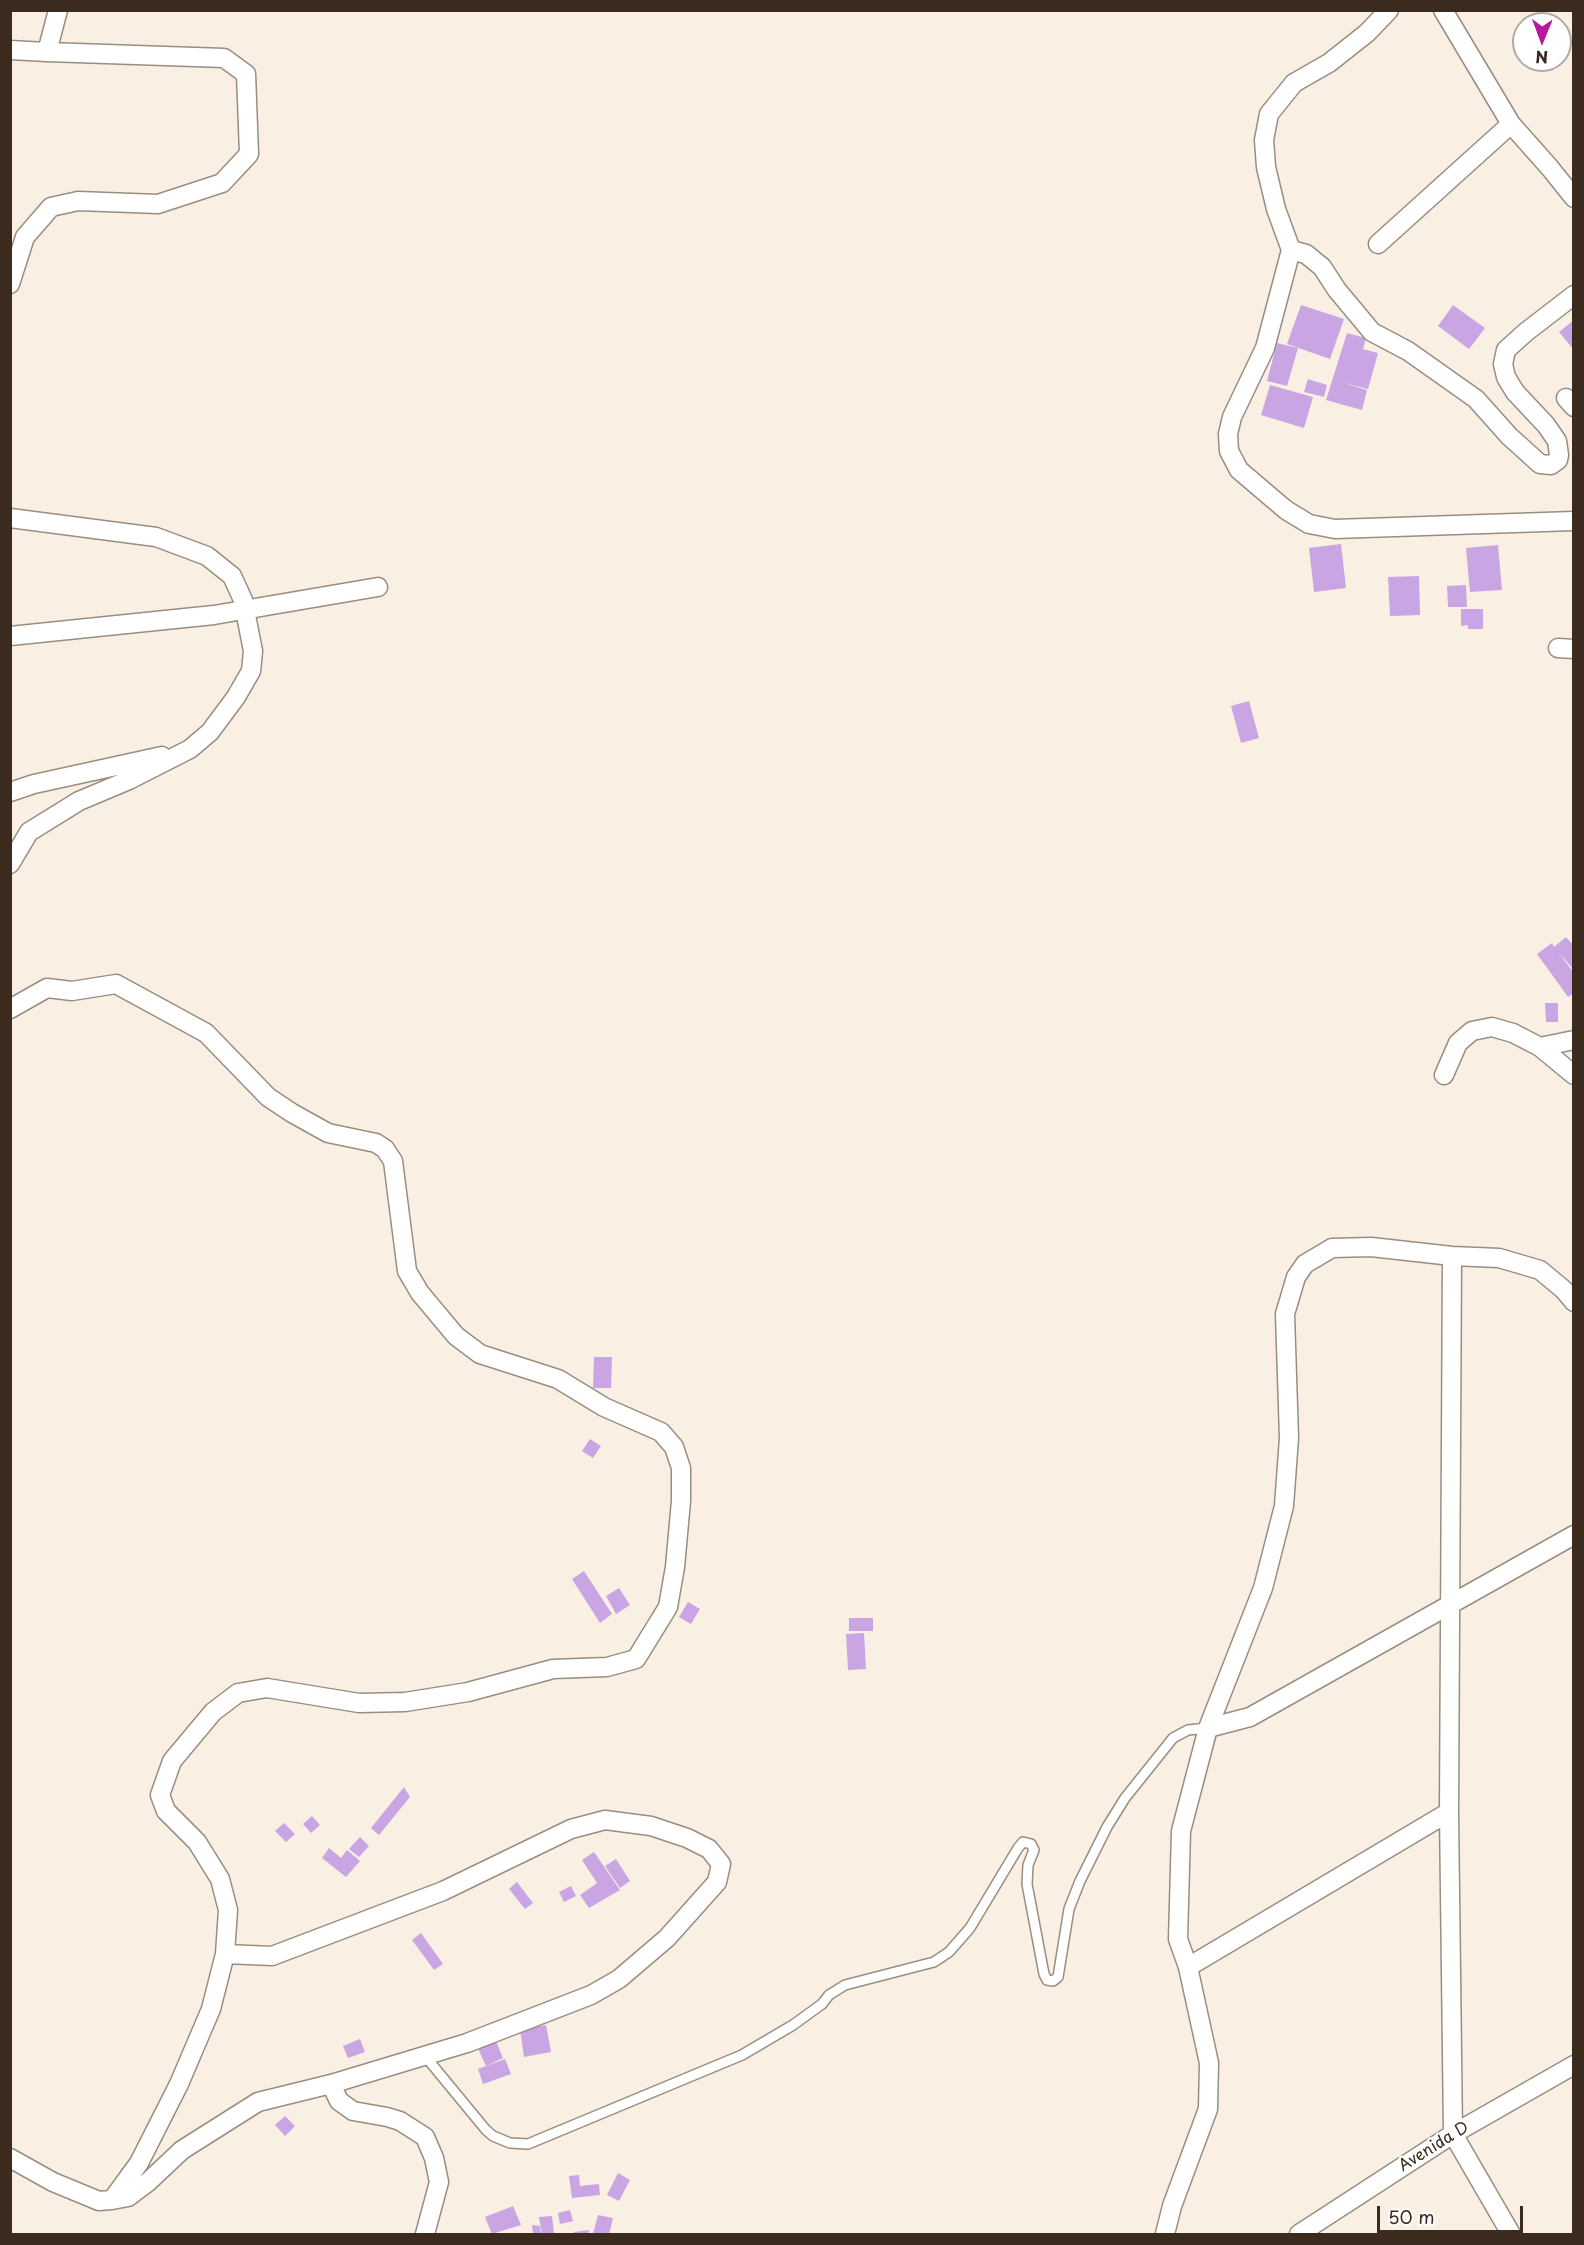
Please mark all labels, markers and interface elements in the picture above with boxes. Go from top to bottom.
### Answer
north arrow [1512,12,1572,72]
text: N [1535,46,1548,70]
street label: Avenida D [1395,2118,1473,2176]
scale bar [1380,2194,1526,2232]
text: 50 m [1388,2203,1435,2230]

